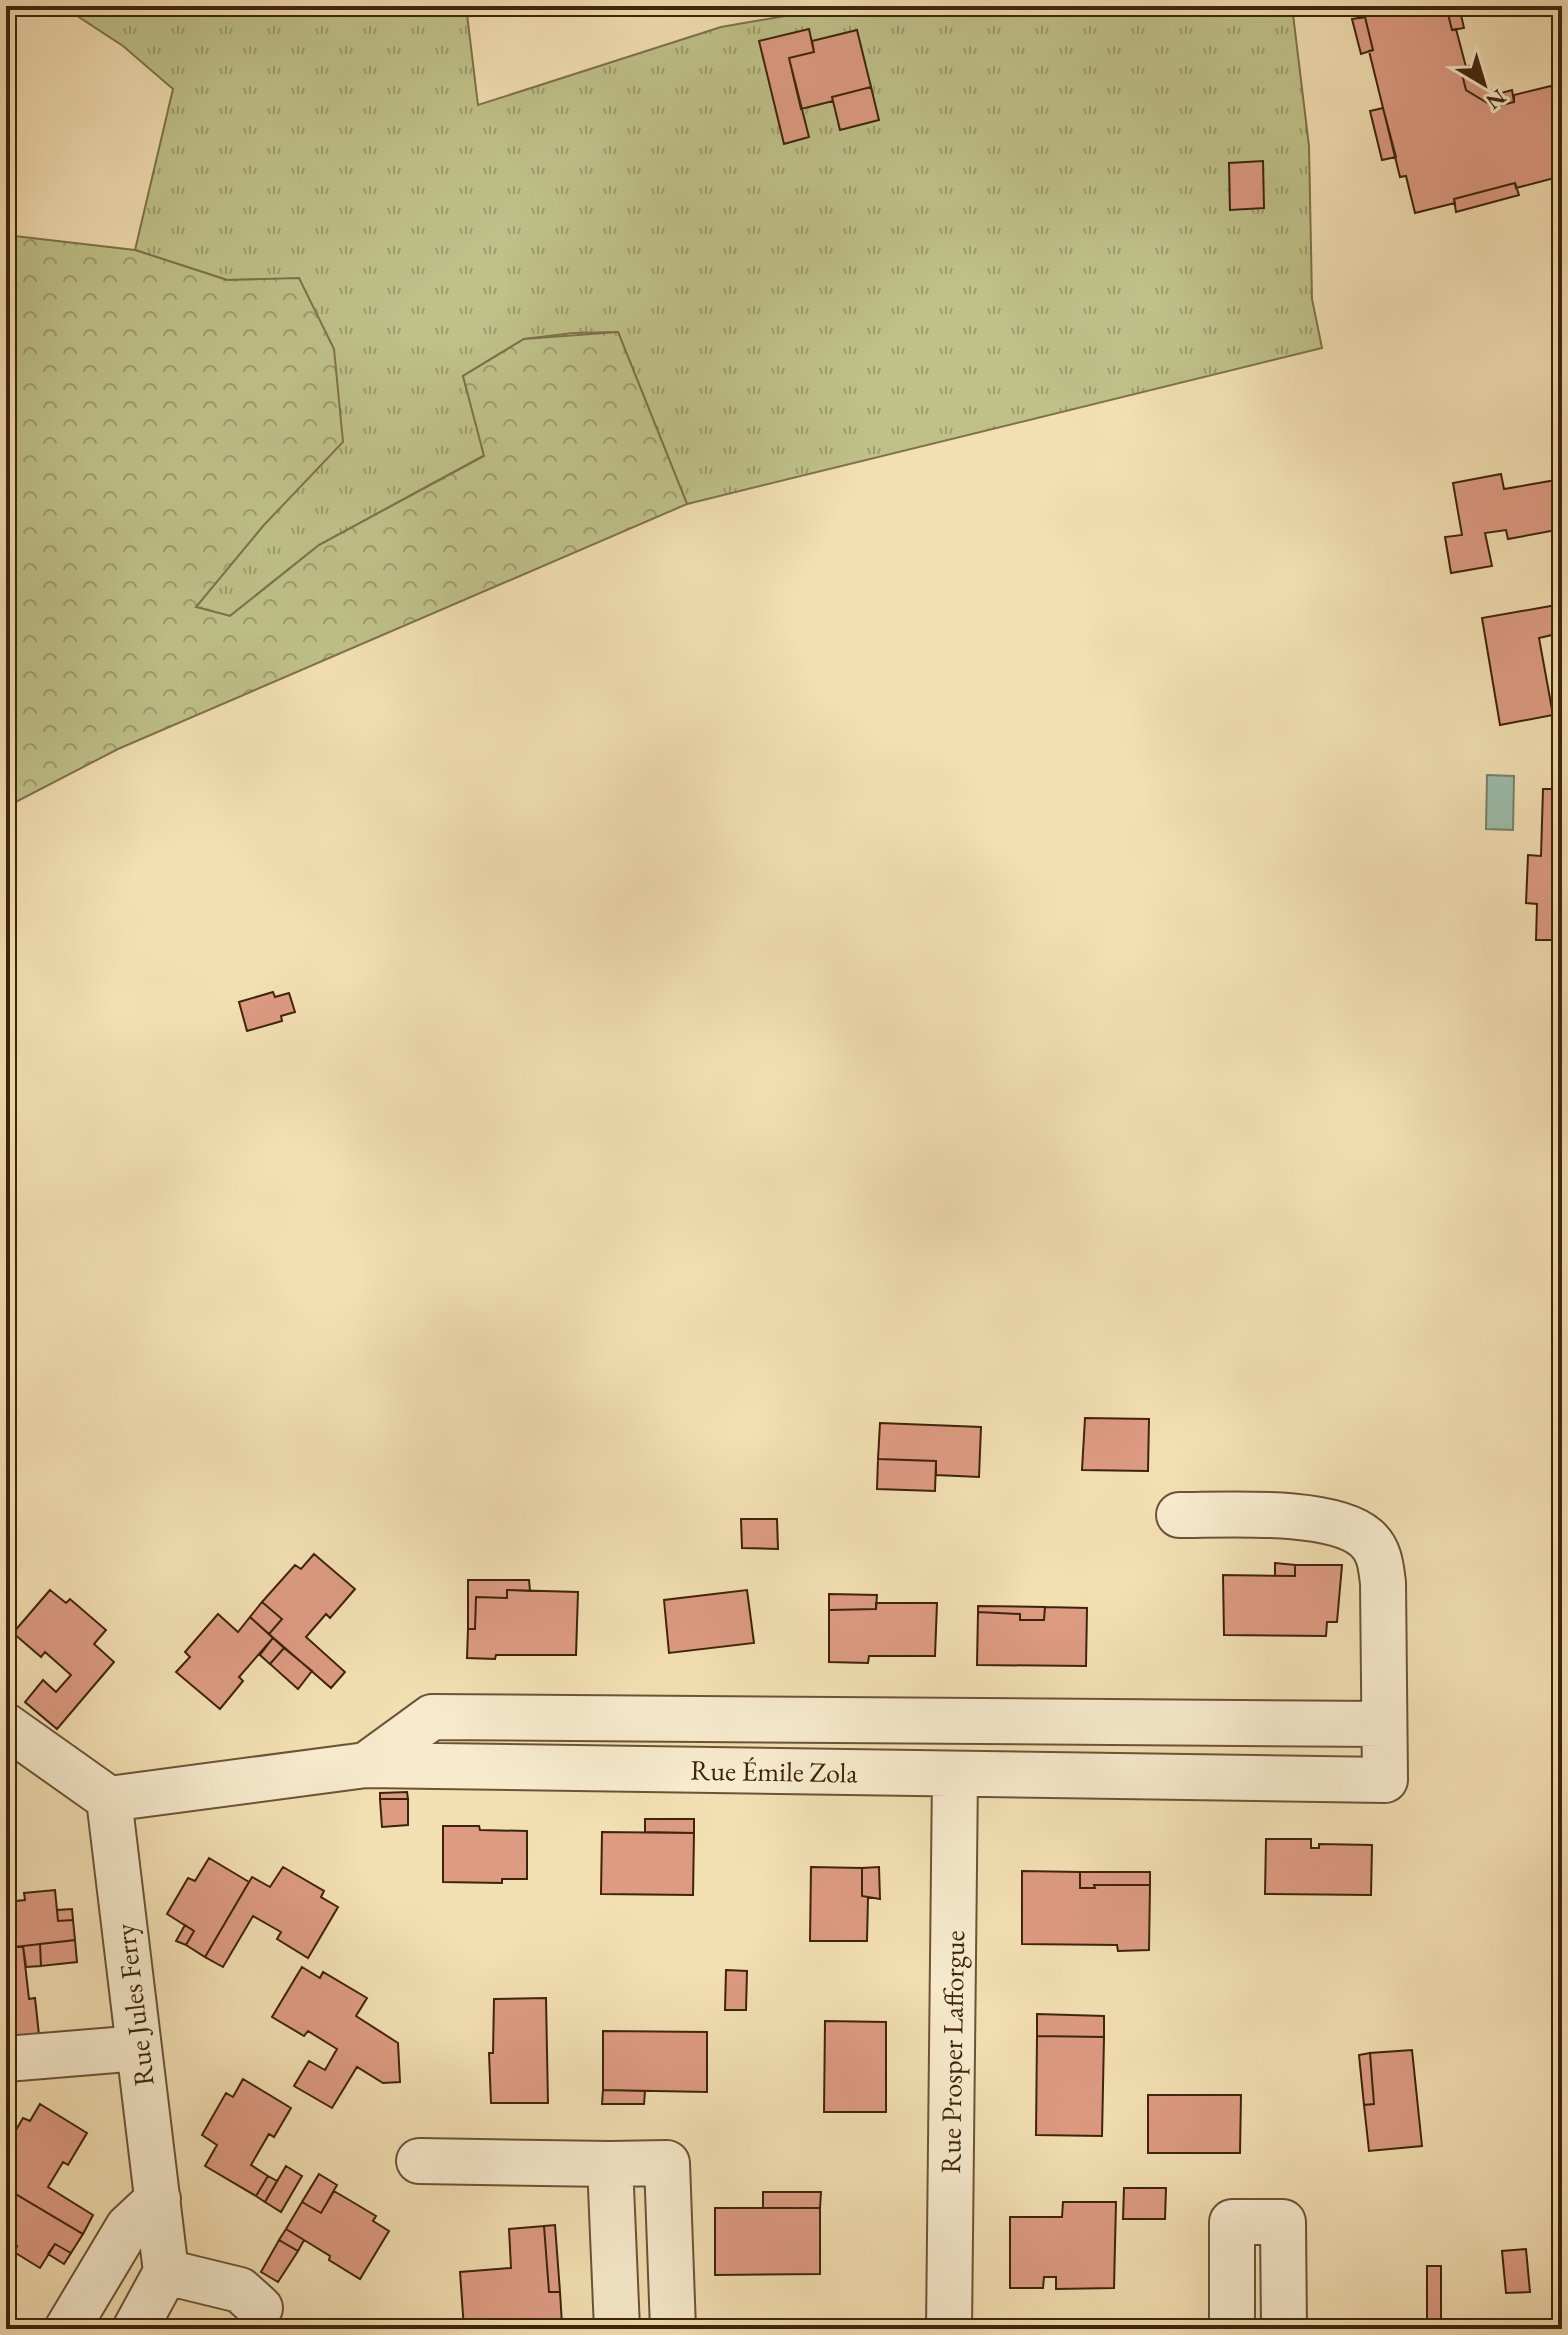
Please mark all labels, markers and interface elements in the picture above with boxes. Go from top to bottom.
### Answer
north arrow [1444,44,1524,124]
text: N [1480,82,1512,116]
street label: Rue Émile Zola [690,1752,859,1790]
street label: Rue Jules Ferry [106,1921,162,2088]
street label: Rue Prosper Lafforgue [932,1930,972,2174]

